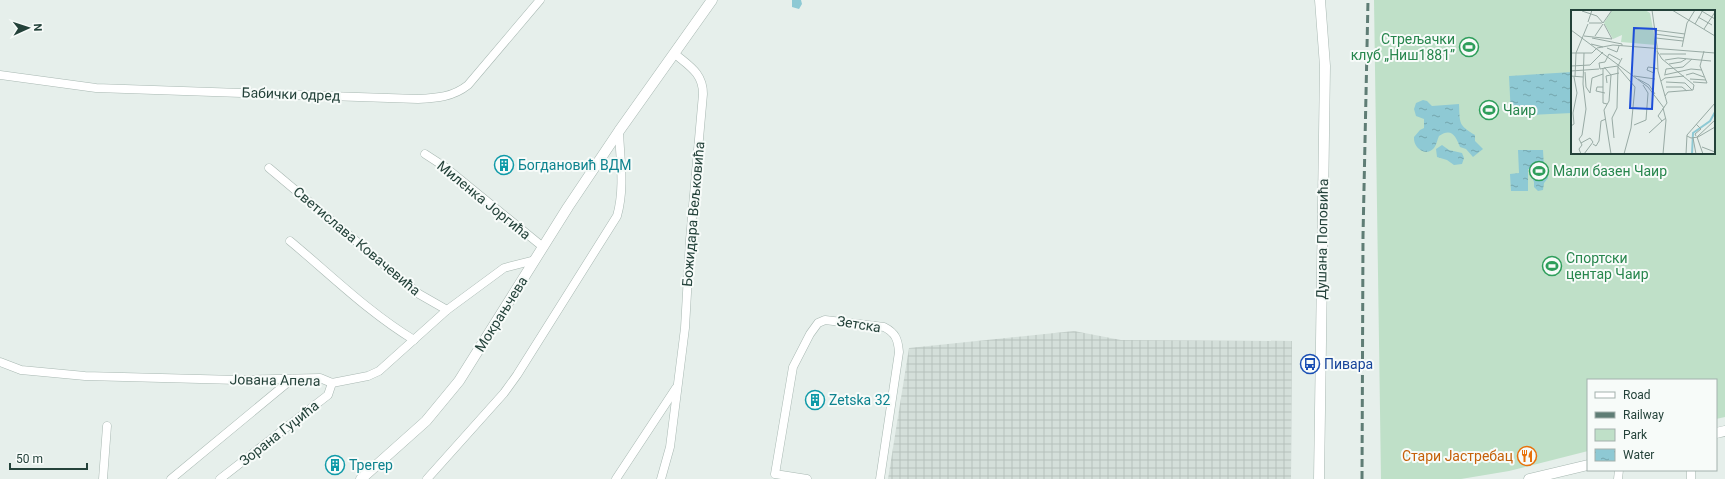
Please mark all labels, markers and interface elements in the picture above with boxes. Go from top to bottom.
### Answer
north arrow [8,8,48,48]
inset map [1571,10,1715,154]
text: N [31,23,44,32]
place label: Стрељачки клуб „Ниш1881” [1351,31,1455,63]
sports icon: Стрељачки клуб „Ниш1881” [1458,36,1480,58]
street label: Бабички одред [241,84,341,104]
sports icon: Чаир [1478,99,1500,121]
place label: Чаир [1503,102,1536,118]
street label: Божидара Вељковића [679,141,707,287]
building icon: Богдановић ВДМ [493,154,515,176]
street label: Миленка Јоргића [434,157,534,243]
place label: Богдановић ВДМ [518,157,631,173]
sports icon: Мали базен Чаир [1528,160,1550,182]
place label: Мали базен Чаир [1553,163,1667,179]
street label: Душана Поповића [1313,178,1331,300]
street label: Светислава Ковачевића [290,183,424,299]
place label: Спортски центар Чаир [1566,250,1649,282]
sports icon: Спортски центар Чаир [1541,255,1563,277]
street label: Мокрањчева [472,273,530,355]
street label: Зетска [836,313,882,335]
bus stop icon: Пивара [1299,353,1321,375]
place label: Пивара [1324,356,1373,372]
street label: Јована Апела [229,371,321,389]
legend [1587,379,1717,471]
text: Road [1623,388,1651,402]
building icon: Zetska 32 [804,389,826,411]
place label: Zetska 32 [829,392,891,408]
street label: Зорана Гуџића [236,397,322,469]
text: Railway [1623,408,1664,422]
text: Park [1623,428,1648,442]
scale bar [10,445,87,471]
restaurant icon: Стари Јастребац [1516,445,1538,467]
place label: Стари Јастребац [1402,448,1513,464]
text: Water [1623,448,1654,462]
text: 50 m [16,452,43,466]
building icon: Трегер [324,454,346,476]
place label: Трегер [349,457,393,473]

